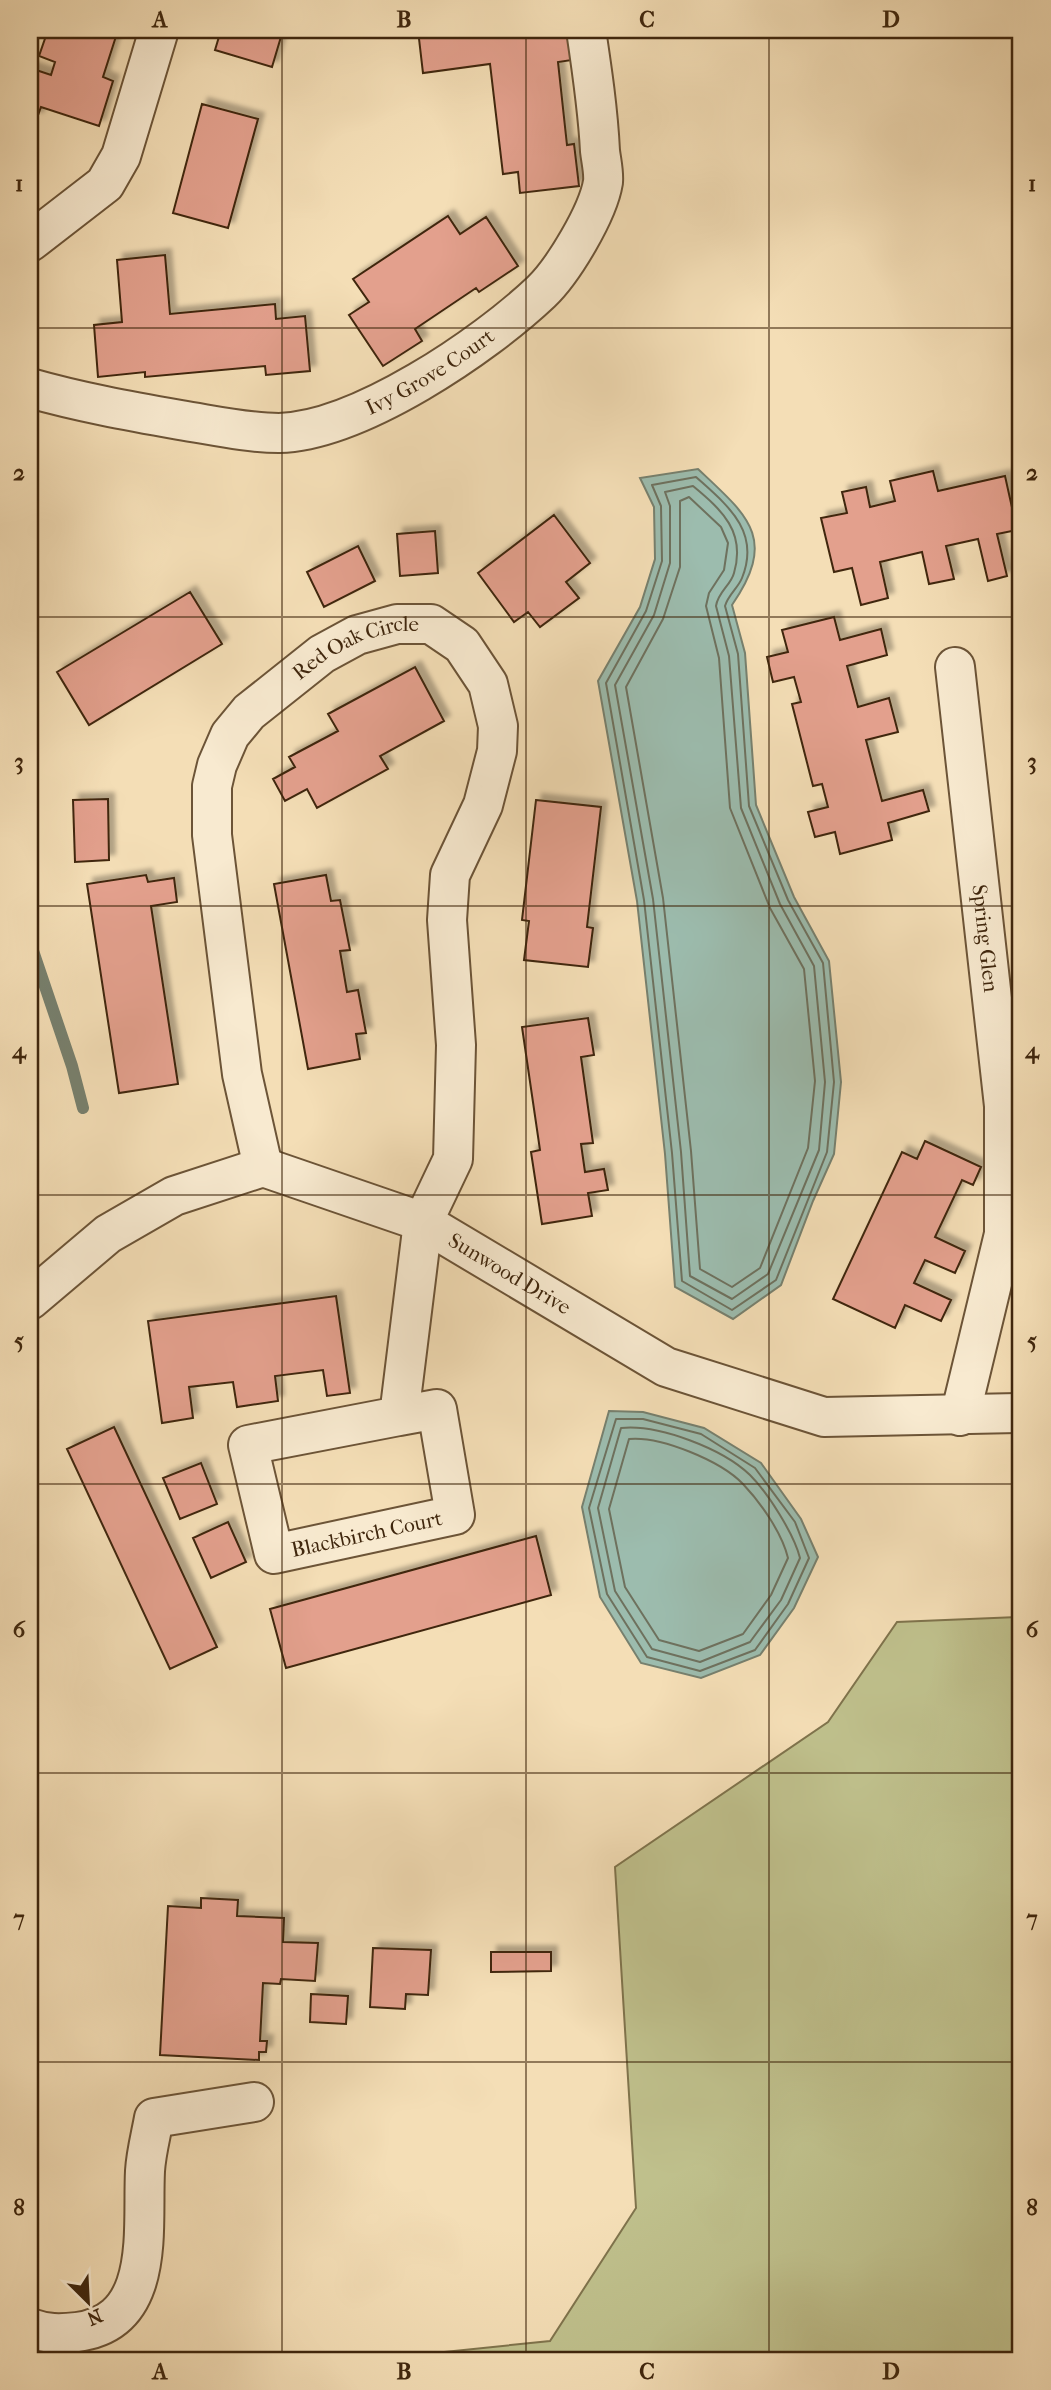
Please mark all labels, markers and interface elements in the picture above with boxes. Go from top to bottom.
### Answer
text: A [151,6,169,33]
text: B [397,6,412,33]
text: C [639,6,655,33]
text: D [882,6,900,33]
text: 1 [15,170,23,197]
text: 1 [1028,170,1036,197]
street label: Ivy Grove Court [362,323,499,420]
text: 2 [13,459,25,486]
text: 2 [1026,459,1038,486]
street label: Red Oak Circle [288,612,419,685]
text: 3 [14,748,24,775]
text: 3 [1027,748,1037,775]
street label: Spring Glen [967,883,1003,993]
text: 4 [11,1037,27,1064]
text: 4 [1024,1037,1040,1064]
street label: Sunwood Drive [444,1228,575,1319]
text: 5 [14,1327,24,1354]
text: 5 [1027,1327,1037,1354]
street label: Blackbirch Court [289,1506,445,1562]
text: 6 [13,1616,26,1643]
text: 6 [1026,1616,1039,1643]
text: 7 [12,1905,25,1932]
text: 7 [1025,1905,1038,1932]
text: 8 [13,2194,25,2221]
text: 8 [1026,2194,1038,2221]
north arrow [52,2268,122,2338]
text: N [83,2304,106,2330]
text: A [151,2358,169,2385]
text: B [397,2358,412,2385]
text: C [639,2358,655,2385]
text: D [882,2358,900,2385]

